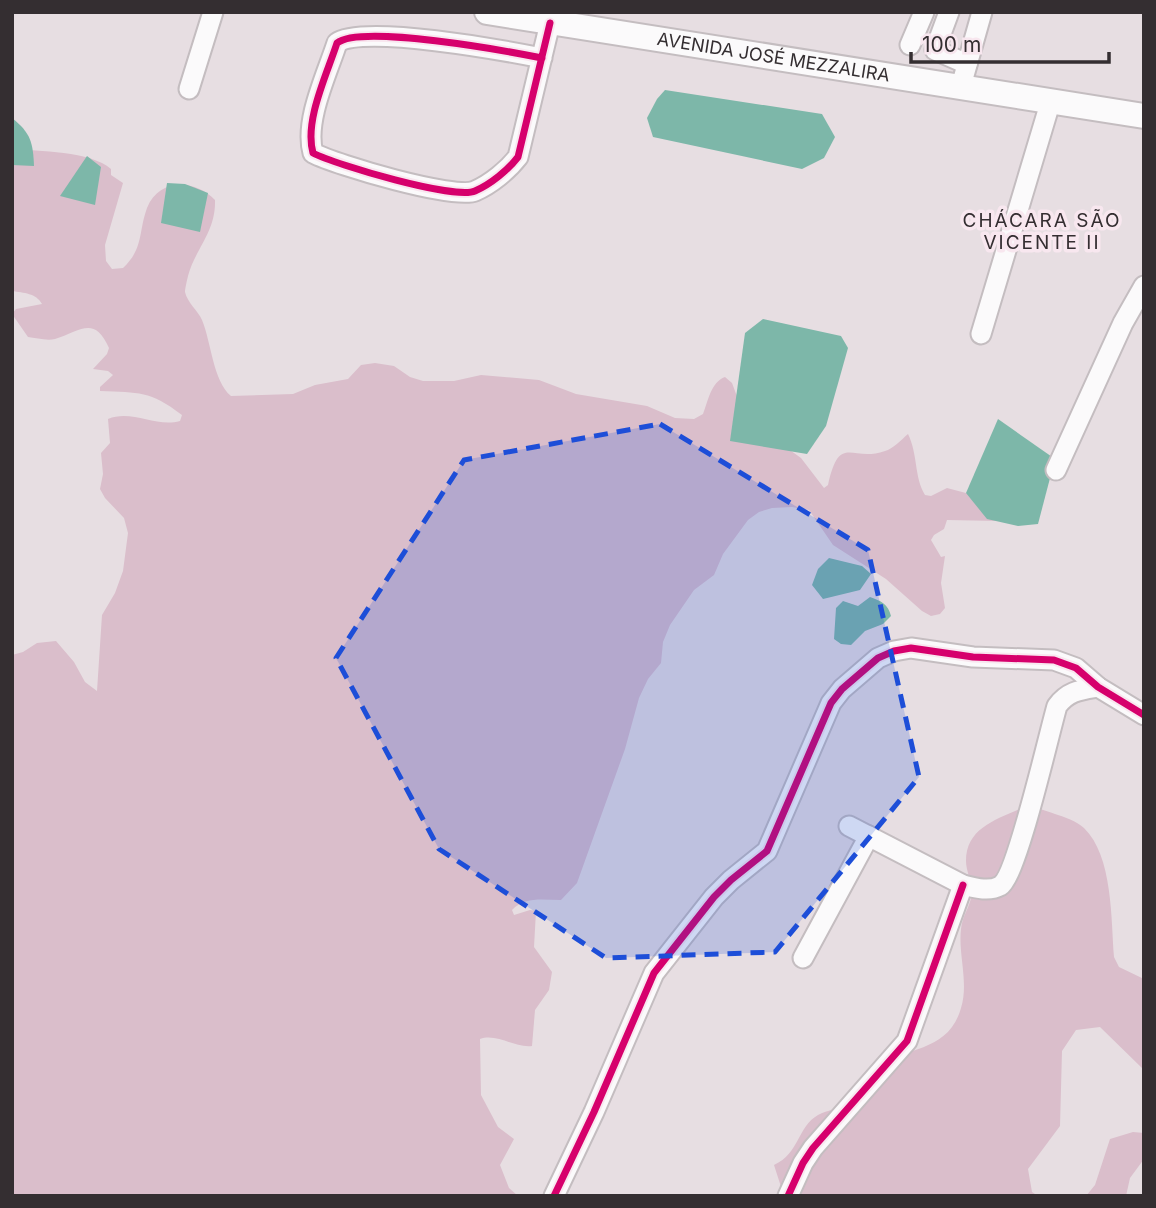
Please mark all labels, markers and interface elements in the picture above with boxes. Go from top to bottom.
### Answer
scale bar [911,21,1109,65]
street label: AVENIDA JOSÉ MEZZALIRA [656,28,891,86]
text: 100 m [922,32,981,57]
district label: CHÁCARA SÃO VICENTE II [963,208,1121,254]

